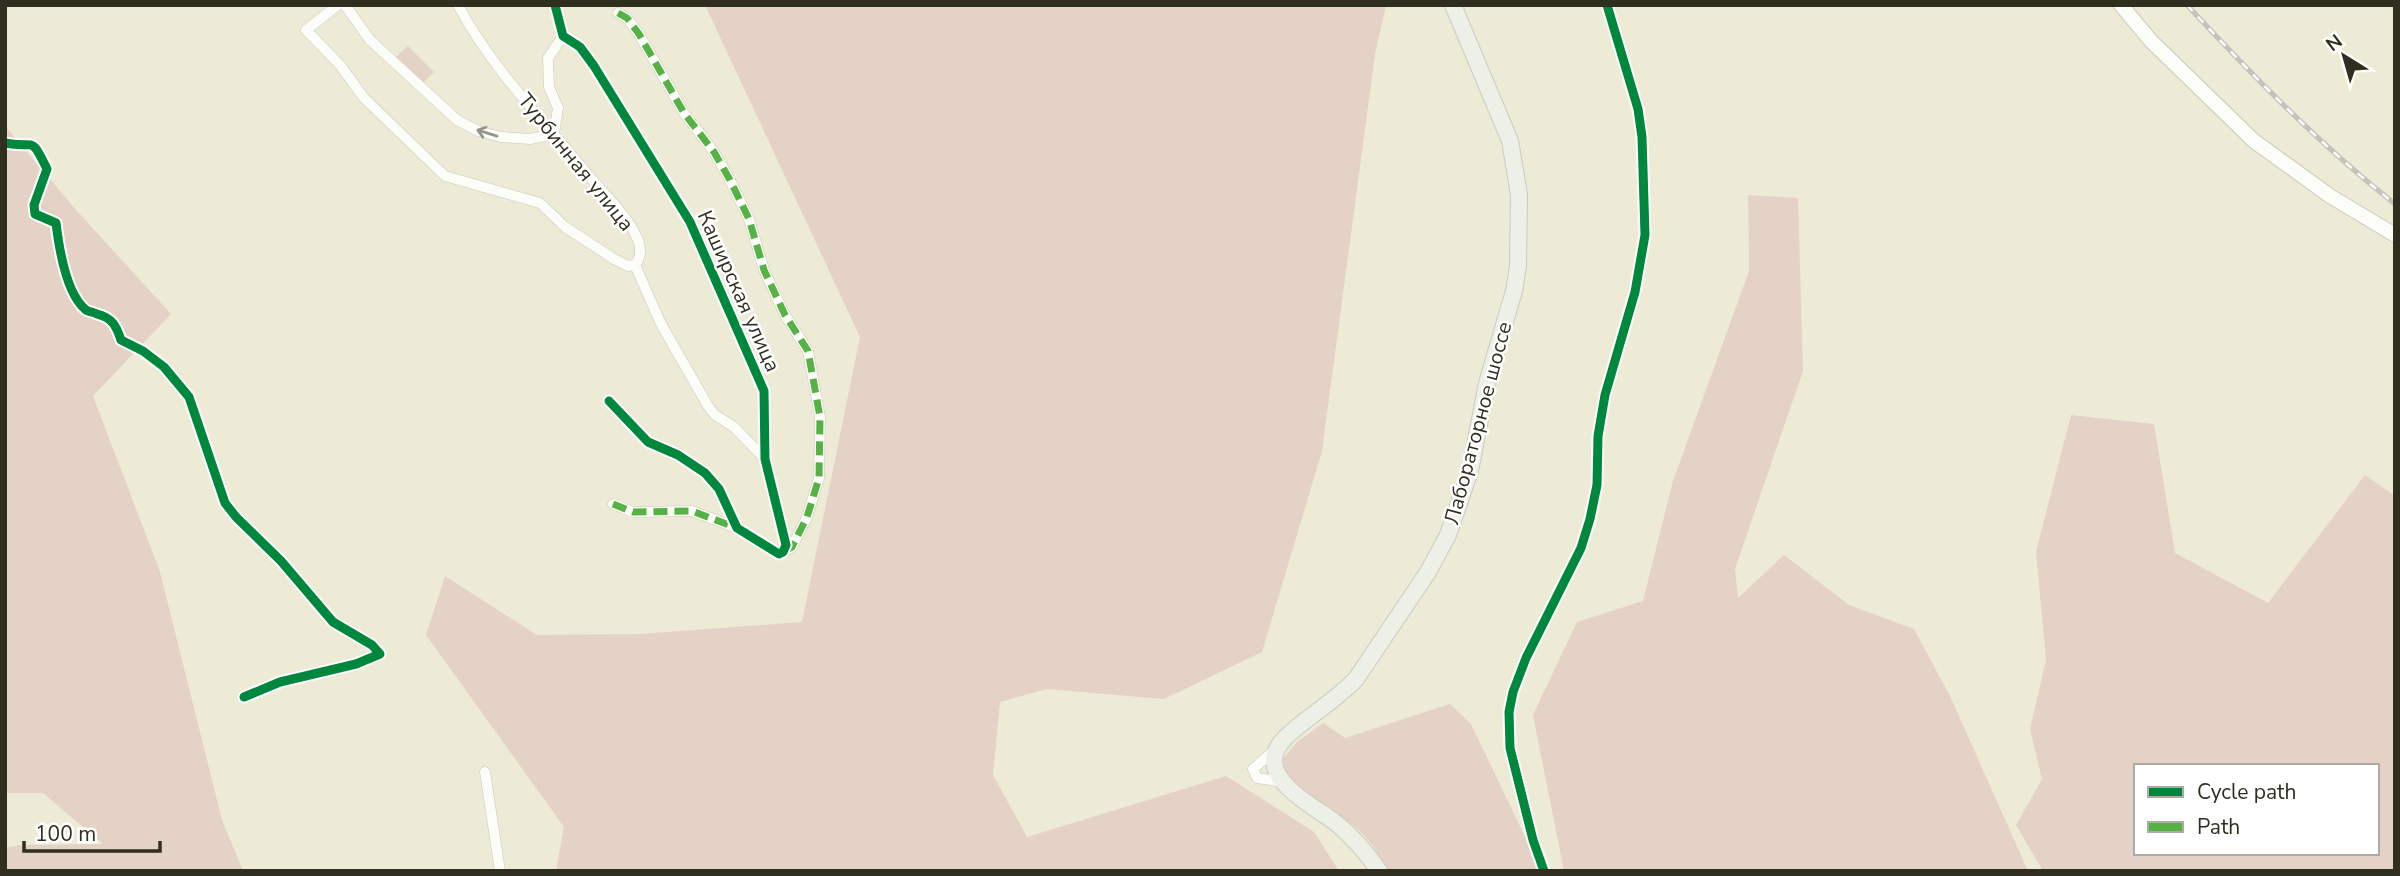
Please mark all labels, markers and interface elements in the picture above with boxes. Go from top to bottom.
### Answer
north arrow [2309,21,2379,91]
text: N [2321,29,2348,58]
street label: Турбинная улица [512,87,640,237]
one-way arrow [477,126,499,138]
street label: Каширская улица [691,206,787,376]
street label: Лабораторное шоссе [1437,318,1519,528]
legend [2134,764,2379,855]
text: Cycle path [2197,778,2296,806]
scale bar [24,810,161,854]
text: Path [2197,813,2240,841]
text: 100 m [35,820,96,848]

